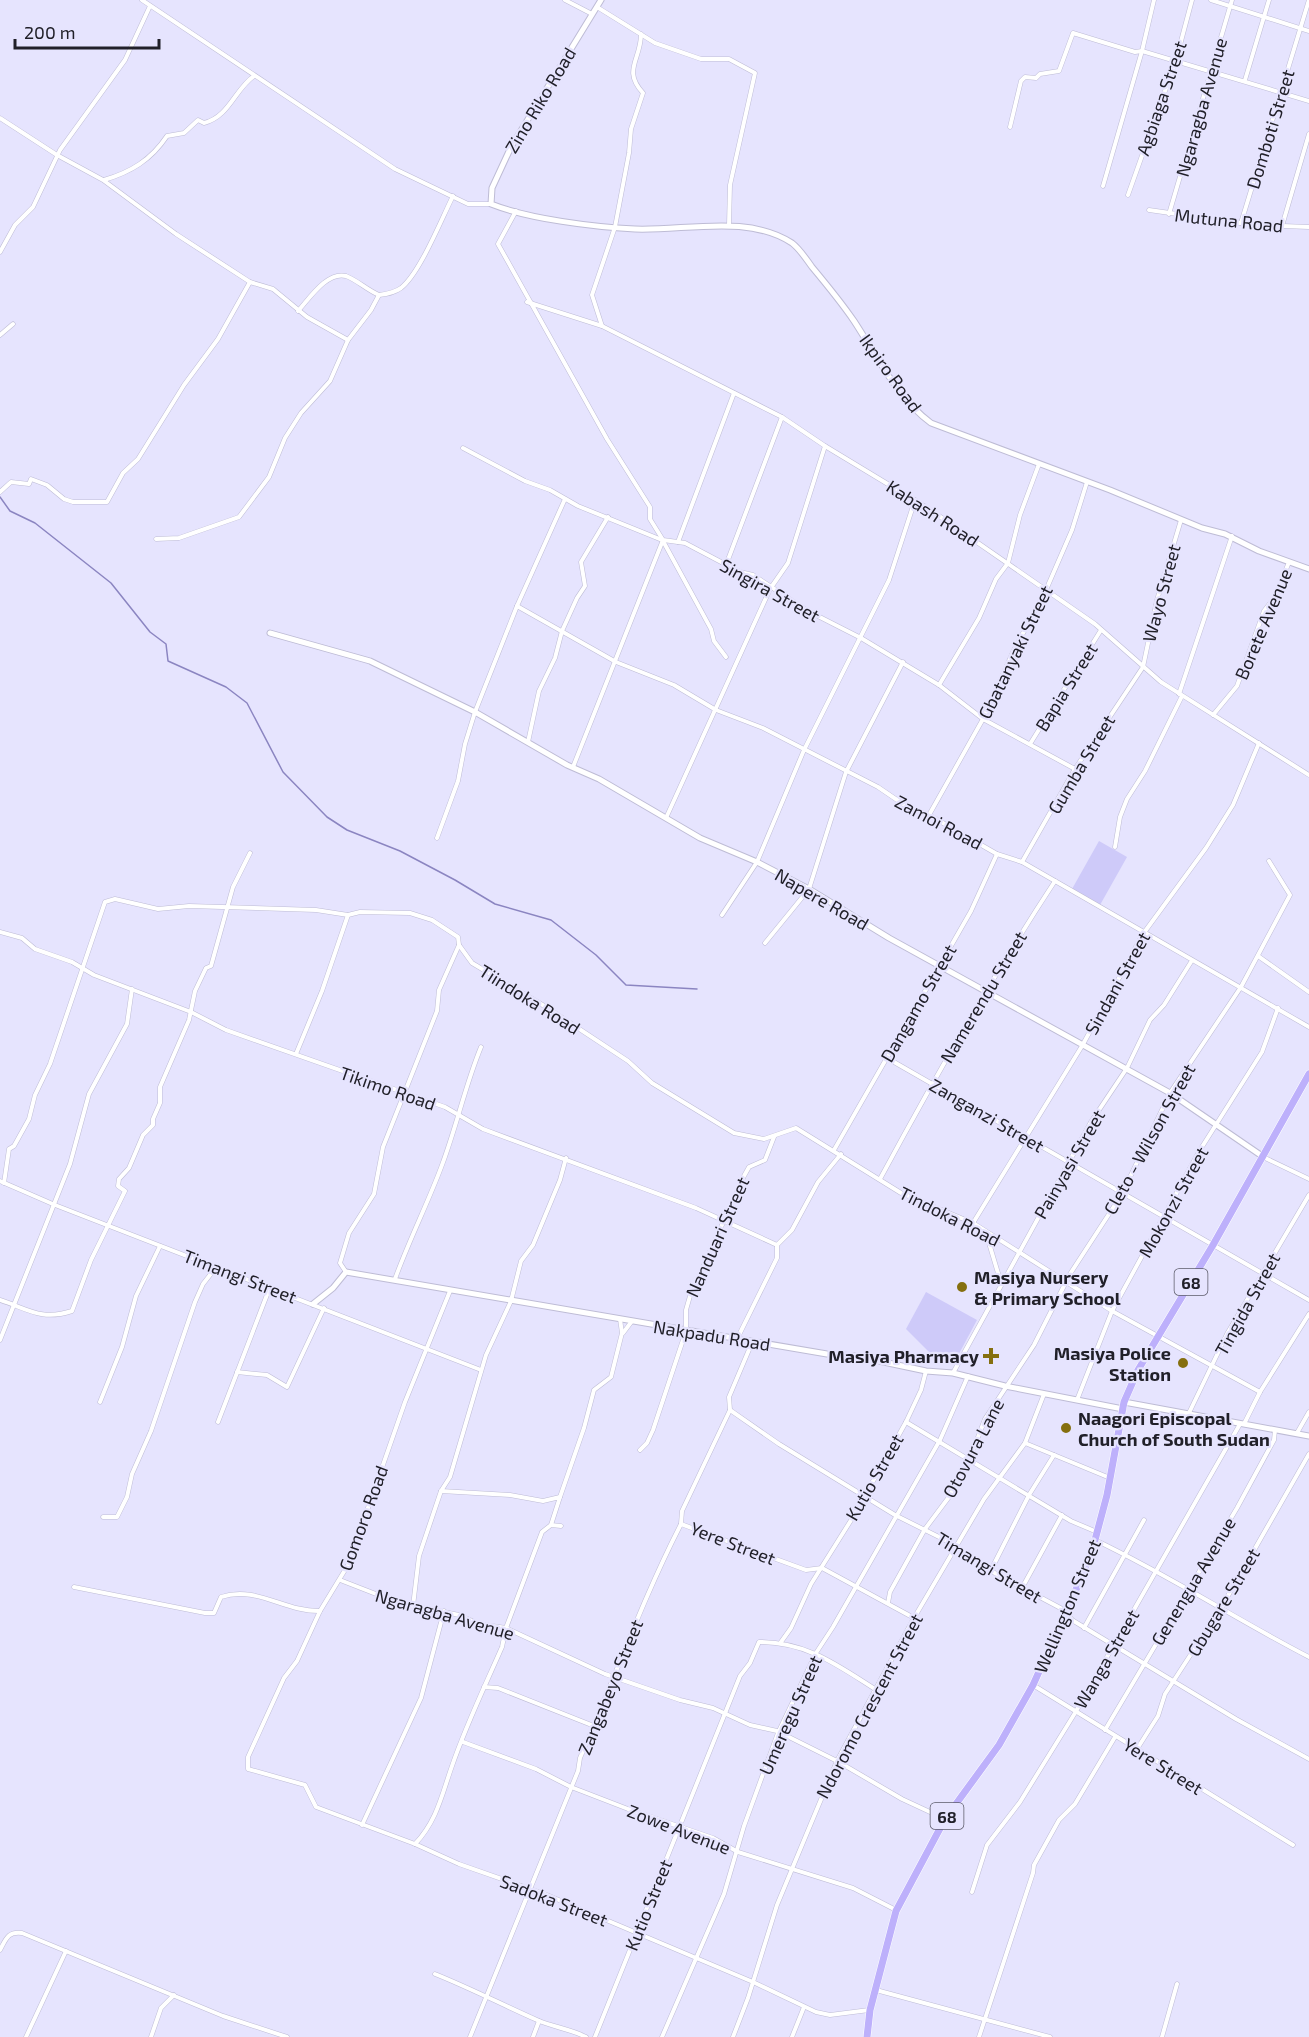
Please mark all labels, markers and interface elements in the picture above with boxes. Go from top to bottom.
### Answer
scale bar [15,12,159,50]
text: 200 m [24,21,76,43]
street label: Ngaragba Avenue [1171,35,1231,179]
street label: Agbiaga Street [1131,38,1191,158]
street label: Zino Riko Road [500,43,580,157]
street label: Domboti Street [1241,66,1299,191]
street label: Mutuna Road [1174,203,1284,237]
street label: Ikpiro Road [855,330,927,416]
street label: Kabash Road [883,475,983,551]
street label: Wayo Street [1137,542,1185,644]
street label: Singira Street [716,554,824,627]
street label: Borete Avenue [1230,565,1296,683]
street label: Gbatanyaki Street [973,582,1057,722]
street label: Bapia Street [1030,639,1102,735]
street label: Gumba Street [1043,710,1119,817]
street label: Zamoi Road [891,790,987,854]
street label: Napere Road [771,863,873,935]
street label: Namerendu Street [935,927,1031,1067]
street label: Sindani Street [1080,928,1154,1038]
street label: Dangamo Street [875,940,961,1066]
street label: Tiindoka Road [475,959,585,1039]
street label: Cleto - Wilson Street [1098,1060,1200,1218]
street label: Tikimo Road [337,1061,439,1115]
street label: Zanganzi Street [926,1073,1048,1157]
street label: Painyasi Street [1029,1105,1109,1222]
street label: Mokonzi Street [1133,1143,1213,1261]
street label: Nanduari Street [681,1173,753,1300]
street label: Tindoka Road [896,1181,1004,1251]
street label: Timangi Street [180,1244,300,1308]
street label: Tingida Street [1210,1249,1284,1359]
place label: Masiya Nursery & Primary School [974,1266,1121,1309]
road number: 68 [1174,1269,1208,1295]
marker: Masiya Nursery & Primary School [955,1280,969,1294]
street label: Nakpadu Road [652,1315,772,1355]
place label: Masiya Police Station [1054,1342,1171,1385]
place label: Masiya Pharmacy [828,1345,980,1367]
marker: Masiya Pharmacy [984,1349,998,1363]
marker: Masiya Police Station [1176,1356,1190,1370]
street label: Otovura Lane [938,1395,1008,1501]
place label: Naagori Episcopal Church of South Sudan [1078,1407,1270,1450]
marker: Naagori Episcopal Church of South Sudan [1059,1421,1073,1435]
street label: Kutio Street [840,1430,908,1524]
street label: Gomoro Road [334,1462,392,1574]
street label: Genengua Avenue [1146,1513,1240,1649]
street label: Yere Street [687,1517,779,1569]
street label: Timangi Street [932,1527,1046,1607]
street label: Wellington Street [1029,1535,1105,1676]
street label: Gbugare Street [1182,1544,1264,1660]
street label: Ngaragba Avenue [373,1584,517,1644]
street label: Wanga Street [1069,1605,1143,1713]
street label: Ndoromo Crescent Street [811,1610,927,1802]
street label: Zangabeyo Street [573,1616,647,1758]
street label: Umeregu Street [754,1652,826,1778]
street label: Yere Street [1119,1733,1207,1799]
street label: Zowe Avenue [624,1799,734,1859]
road number: 68 [930,1803,964,1829]
street label: Kutio Street [620,1856,676,1954]
street label: Sadoka Street [497,1869,611,1931]

